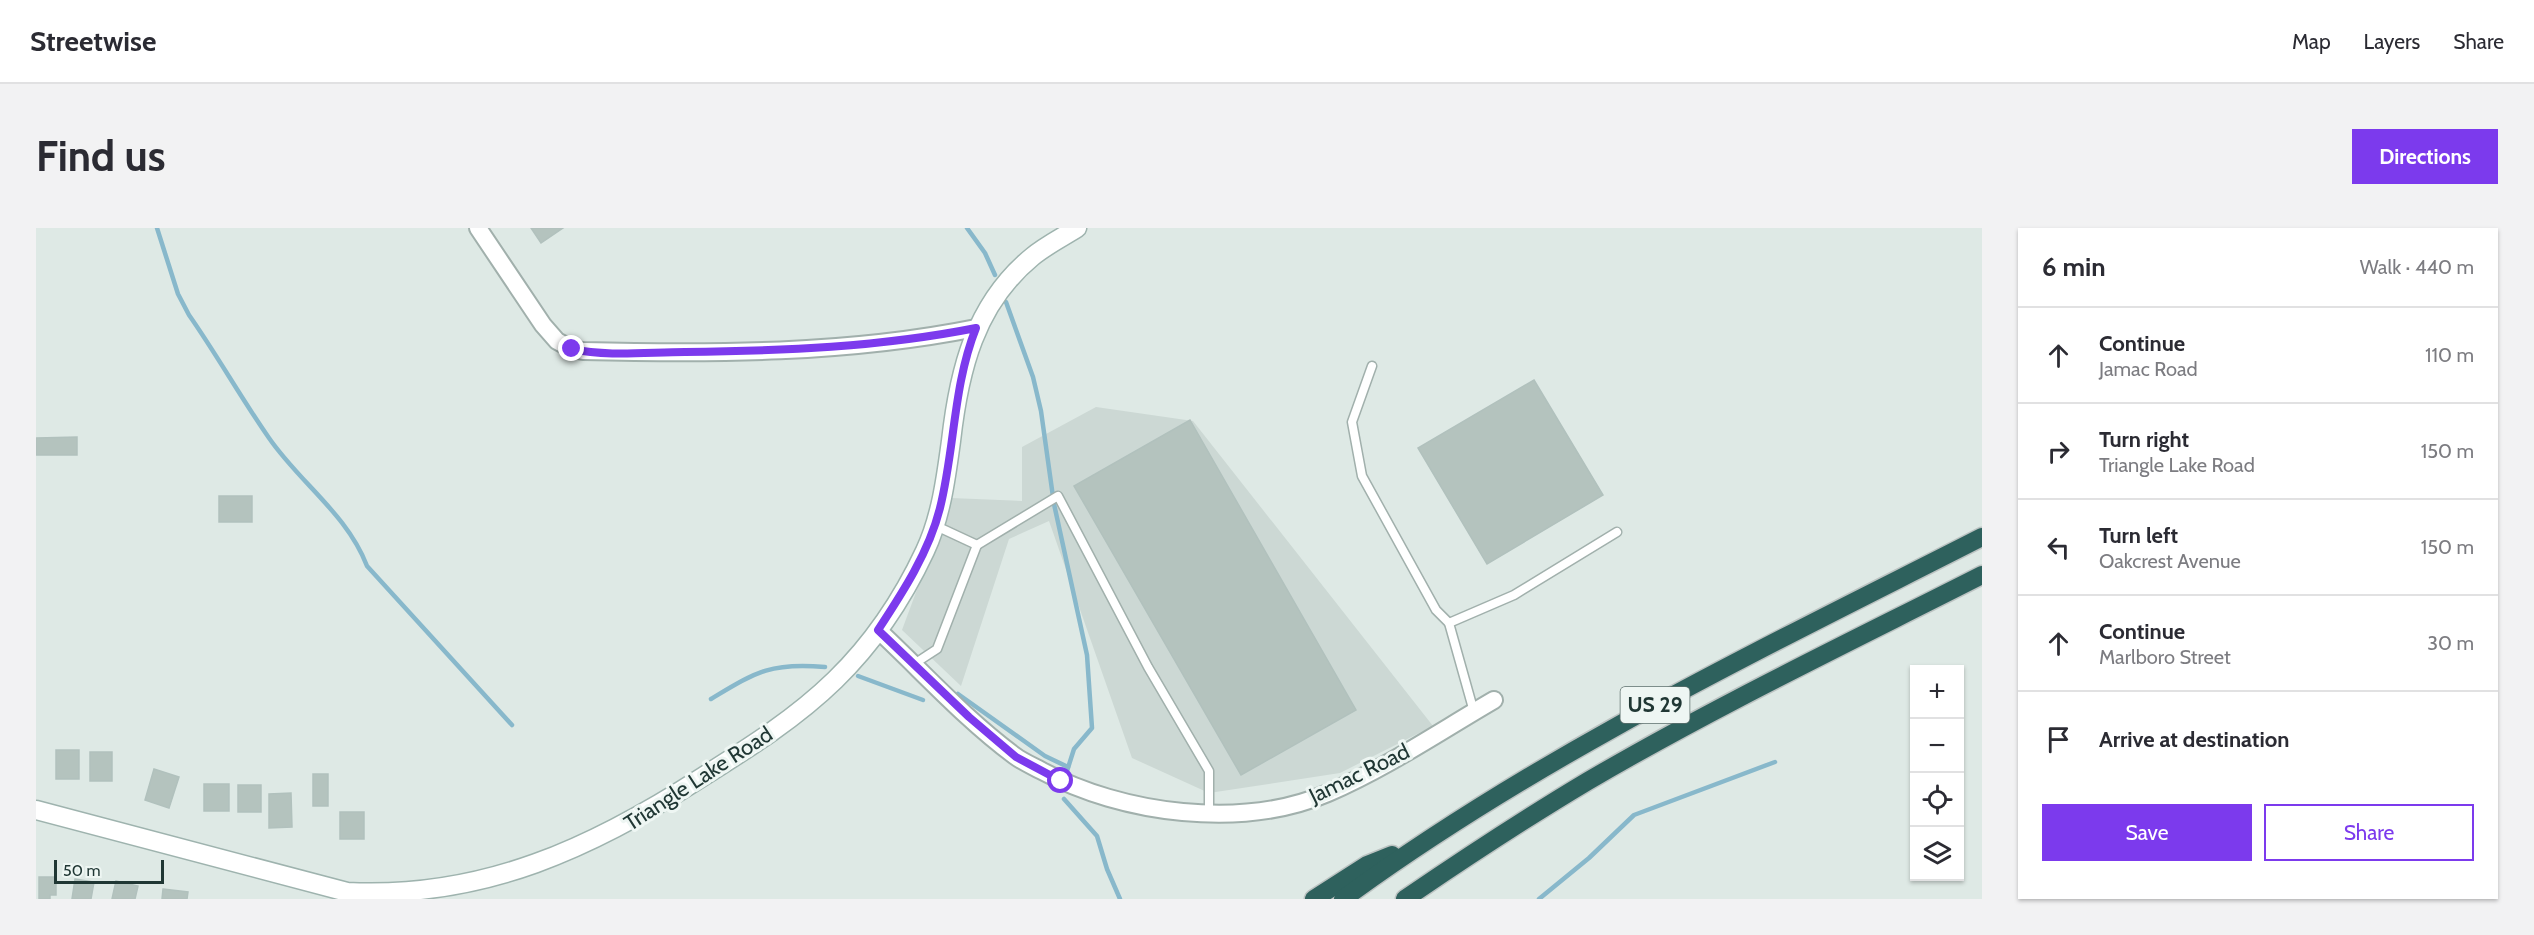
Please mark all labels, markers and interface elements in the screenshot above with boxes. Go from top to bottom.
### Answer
text: Streetwise [30,24,156,58]
text: Map [2292,29,2331,54]
text: Layers [2364,29,2420,54]
text: Share [2453,29,2504,54]
button: Directions [2352,129,2498,184]
text: Find us [36,130,165,182]
text: 6 min [2042,251,2106,283]
text: Walk · 440 m [2360,255,2474,279]
text: Continue [2099,330,2185,357]
route end [558,335,584,361]
icon: ahead [2042,339,2075,372]
text: 110 m [2425,343,2474,367]
text: Jamac Road [2099,357,2198,381]
text: Turn right [2099,426,2189,453]
icon: right [2042,435,2075,468]
text: 150 m [2421,439,2474,463]
text: Triangle Lake Road [2099,453,2255,477]
text: Turn left [2099,522,2178,549]
icon: left [2042,531,2075,564]
text: 150 m [2421,535,2474,559]
text: Oakcrest Avenue [2099,549,2241,573]
text: Continue [2099,618,2185,645]
icon: ahead [2042,627,2075,660]
text: 30 m [2427,631,2474,655]
text: Marlboro Street [2099,645,2231,669]
map controls [1910,665,1964,881]
button: + [1910,665,1964,719]
road number: US 29 [1620,687,1690,723]
button: − [1910,719,1964,773]
street label: Triangle Lake Road [619,720,778,836]
icon: arrive [2042,723,2075,756]
text: Arrive at destination [2099,726,2289,753]
street label: Jamac Road [1304,738,1414,810]
route start [1047,767,1073,793]
button: locate [1910,773,1964,827]
button: Save [2042,804,2252,861]
button: Share [2264,804,2474,861]
button: layers [1910,827,1964,881]
scale bar [54,857,164,884]
text: 50 m [63,861,100,880]

